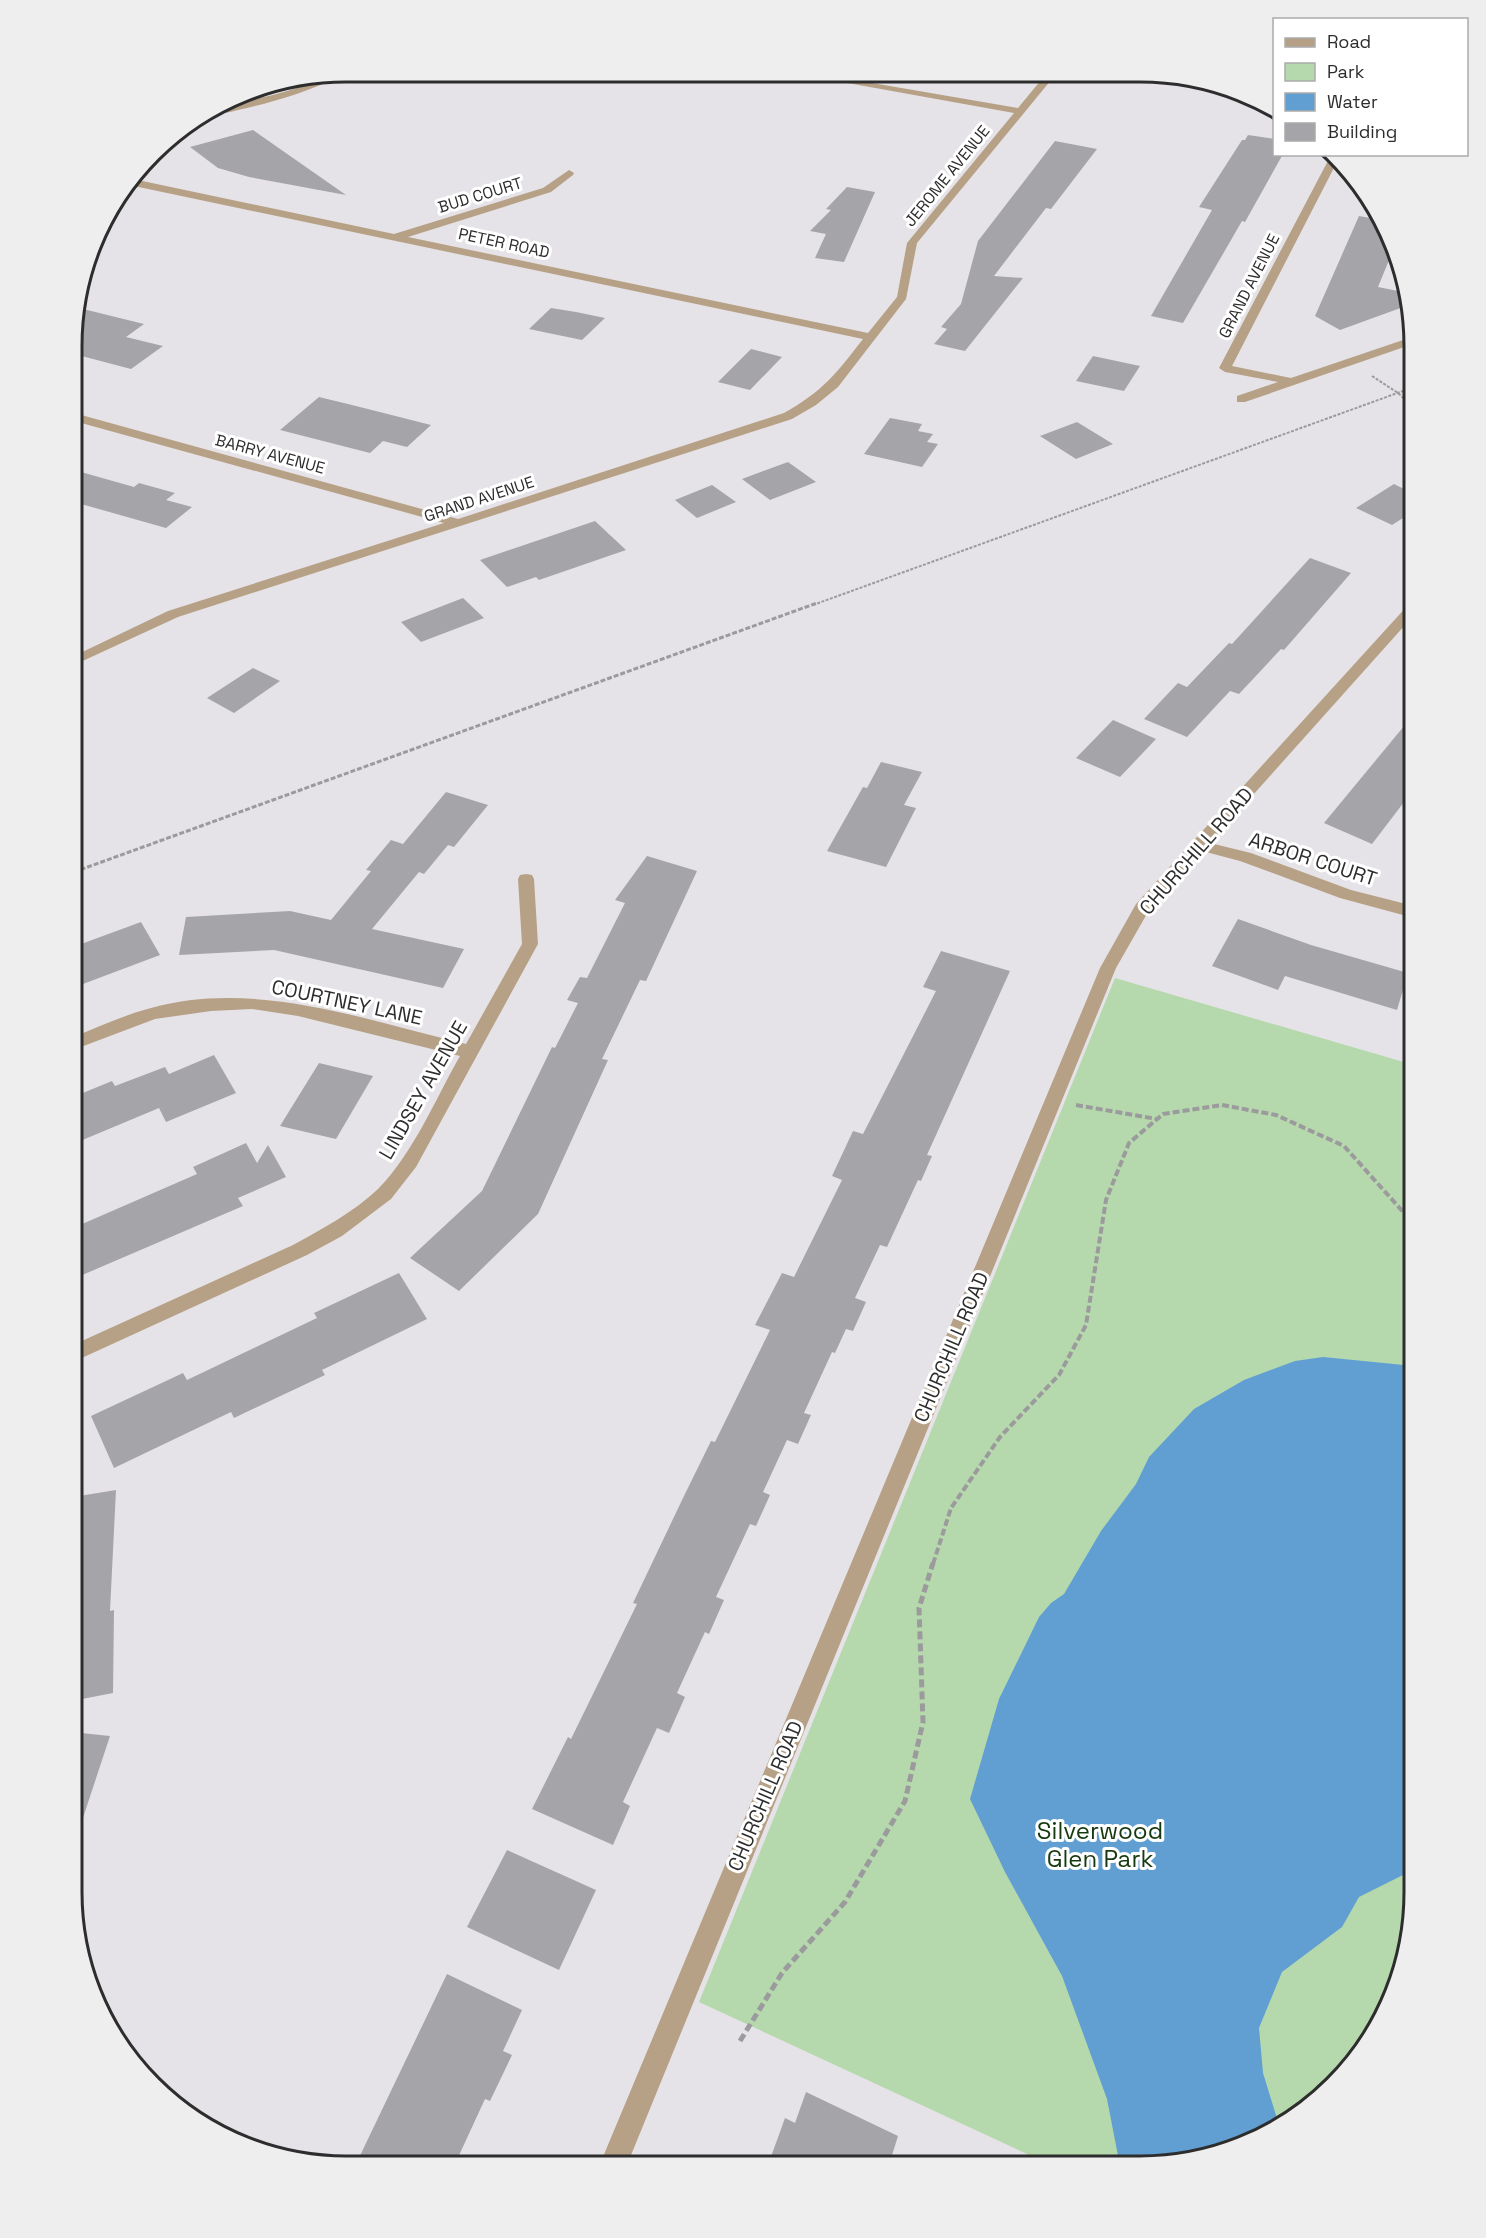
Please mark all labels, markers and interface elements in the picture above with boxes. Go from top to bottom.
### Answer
legend [1273,18,1468,156]
text: Road [1327,30,1371,53]
text: Park [1327,60,1365,83]
text: Water [1327,90,1378,113]
text: Building [1327,120,1397,143]
street label: JEROME AVENUE [900,121,994,231]
street label: BUD COURT [435,172,525,218]
street label: PETER ROAD [457,223,551,263]
street label: GRAND AVENUE [1214,230,1284,342]
street label: BARRY AVENUE [213,429,327,479]
street label: GRAND AVENUE [421,471,537,527]
street label: CHURCHILL ROAD [1133,782,1259,920]
street label: ARBOR COURT [1246,826,1381,892]
street label: COURTNEY LANE [269,973,425,1031]
street label: LINDSEY AVENUE [373,1016,473,1164]
street label: CHURCHILL ROAD [908,1268,994,1426]
street label: CHURCHILL ROAD [722,1717,808,1875]
park label: Silverwood Glen Park [1037,1815,1163,1874]

